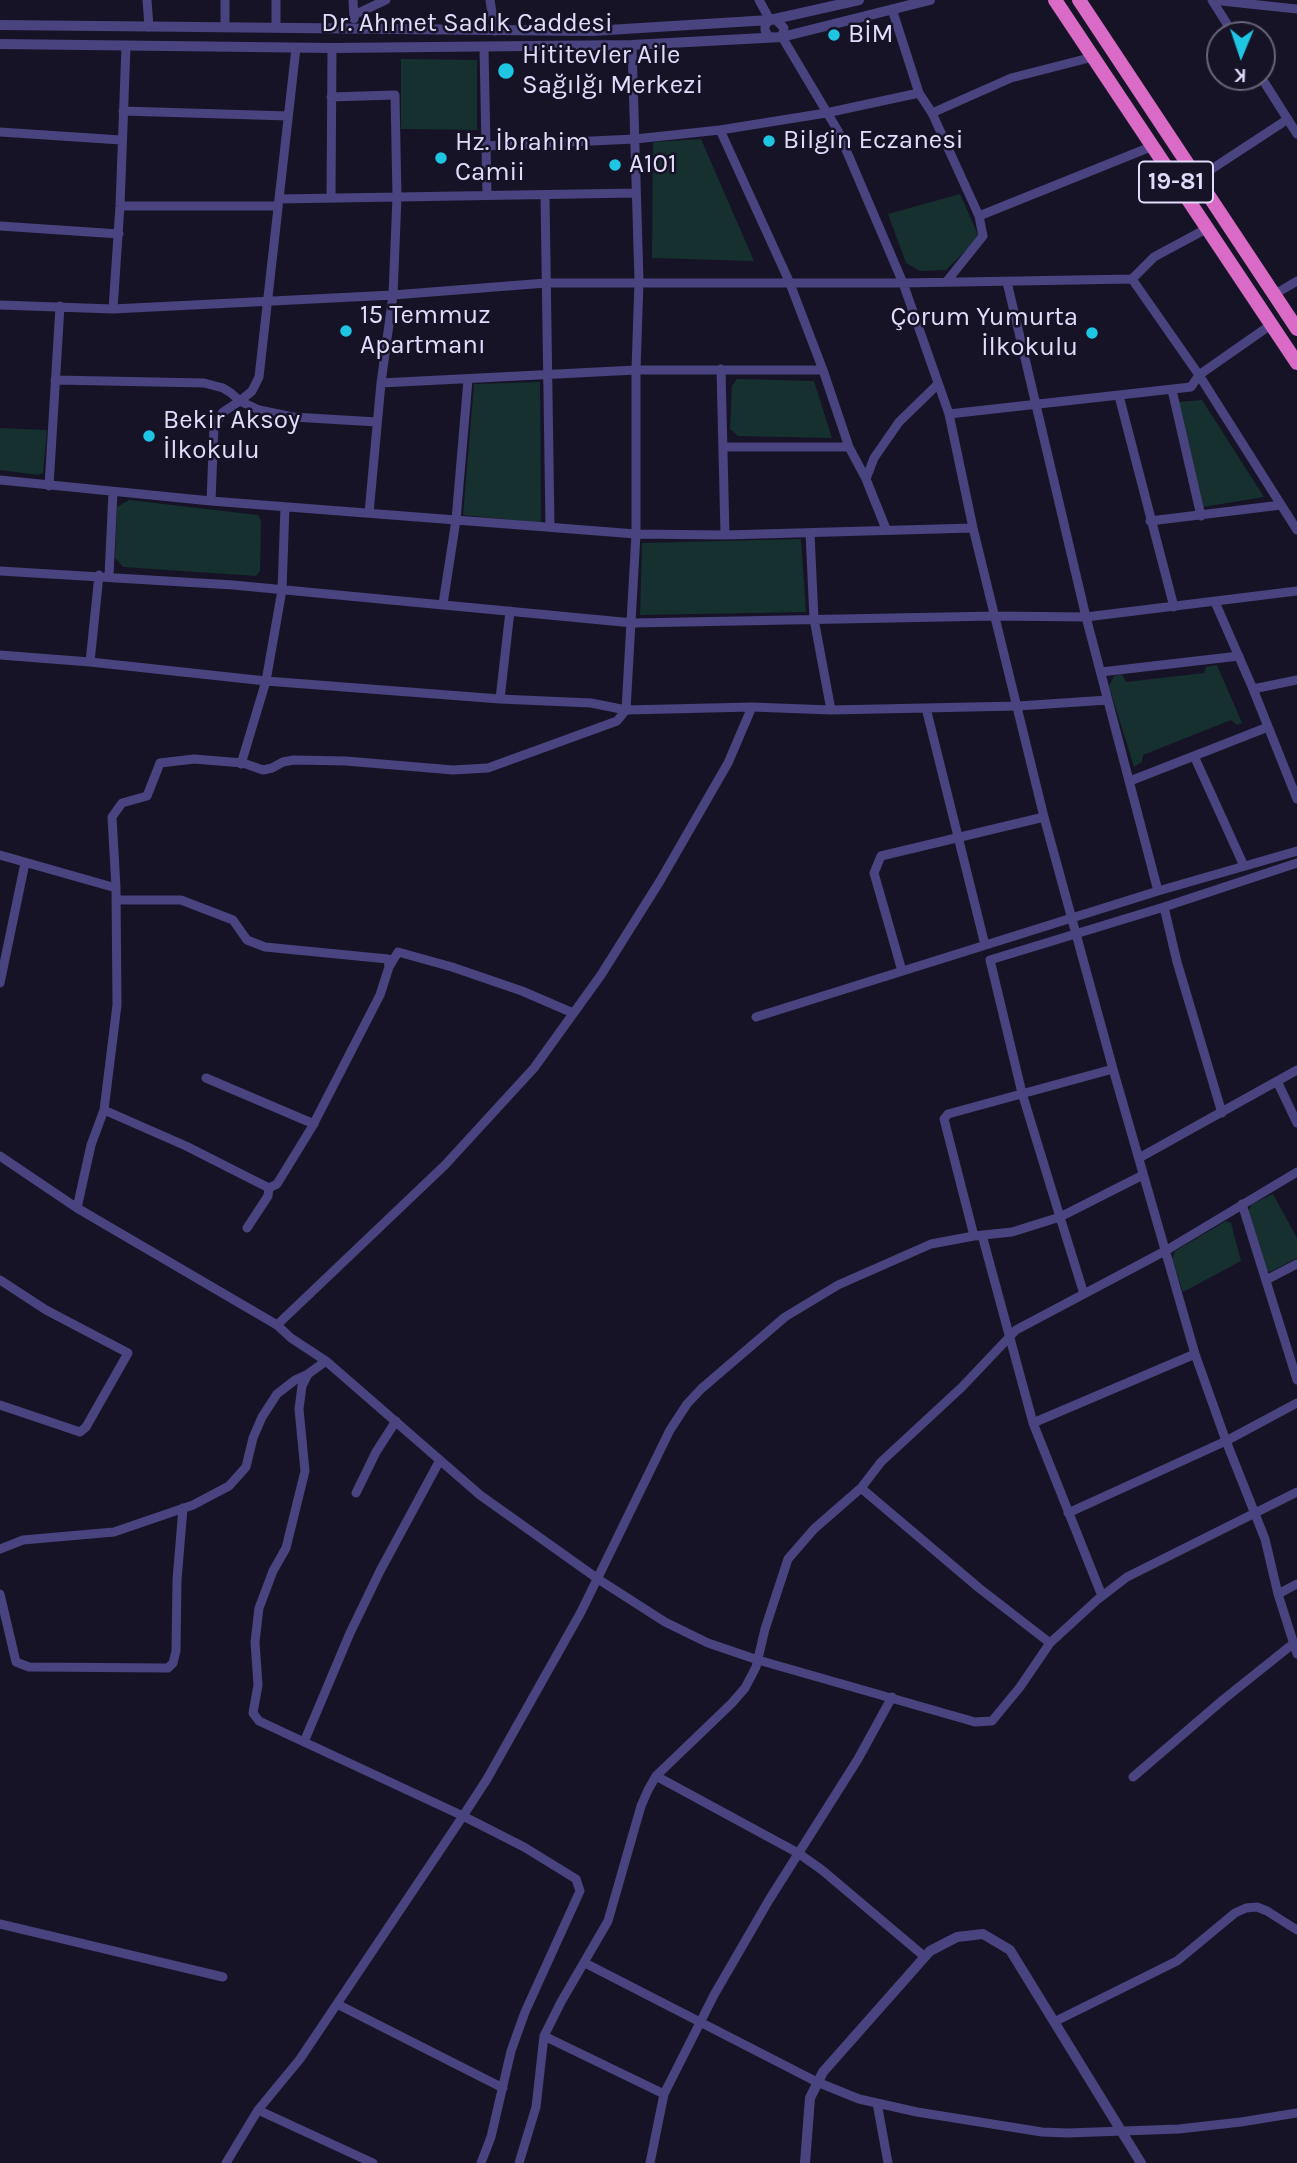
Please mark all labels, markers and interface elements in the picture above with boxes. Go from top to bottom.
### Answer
street label: Dr. Ahmet Sadık Caddesi [321,8,613,40]
place label: BİM [848,19,893,51]
north arrow [1206,21,1276,91]
marker: BİM [826,27,842,43]
place label: Hititevler Aile Sağılğı Merkezi [522,40,703,102]
marker: Hititevler Aile Sağılğı Merkezi [496,61,516,81]
text: K [1234,64,1247,86]
place label: Bilgin Eczanesi [783,125,964,157]
place label: Hz. İbrahim Camii [455,127,590,188]
marker: Bilgin Eczanesi [761,133,777,149]
place label: A101 [629,149,677,181]
marker: Hz. İbrahim Camii [433,150,449,166]
marker: A101 [607,157,623,173]
road number: 19-81 [1139,162,1213,202]
place label: 15 Temmuz Apartmanı [360,300,491,362]
place label: Çorum Yumurta İlkokulu [890,302,1078,364]
marker: 15 Temmuz Apartmanı [338,323,354,339]
marker: Çorum Yumurta İlkokulu [1084,325,1100,341]
place label: Bekir Aksoy İlkokulu [163,405,300,466]
marker: Bekir Aksoy İlkokulu [141,428,157,444]

